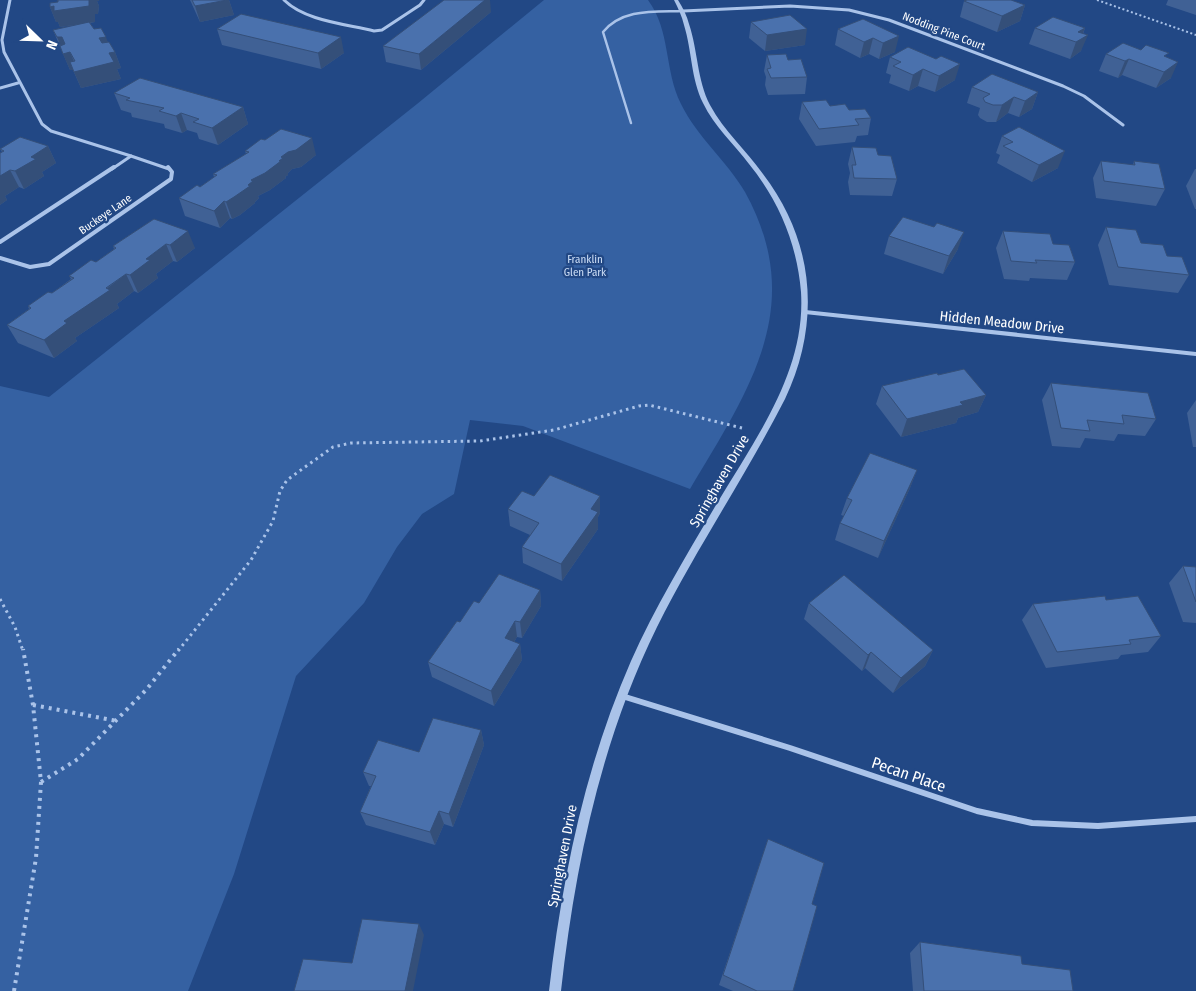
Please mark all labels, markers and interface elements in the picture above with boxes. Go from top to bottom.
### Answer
street label: Nodding Pine Court [901,10,987,53]
north arrow [15,15,65,65]
text: N [42,38,61,52]
street label: Buckeye Lane [76,192,134,237]
park label: Franklin Glen Park [564,253,607,279]
street label: Hidden Meadow Drive [939,308,1065,338]
street label: Springhaven Drive [686,432,753,531]
street label: Pecan Place [869,753,948,796]
street label: Springhaven Drive [544,803,581,909]

